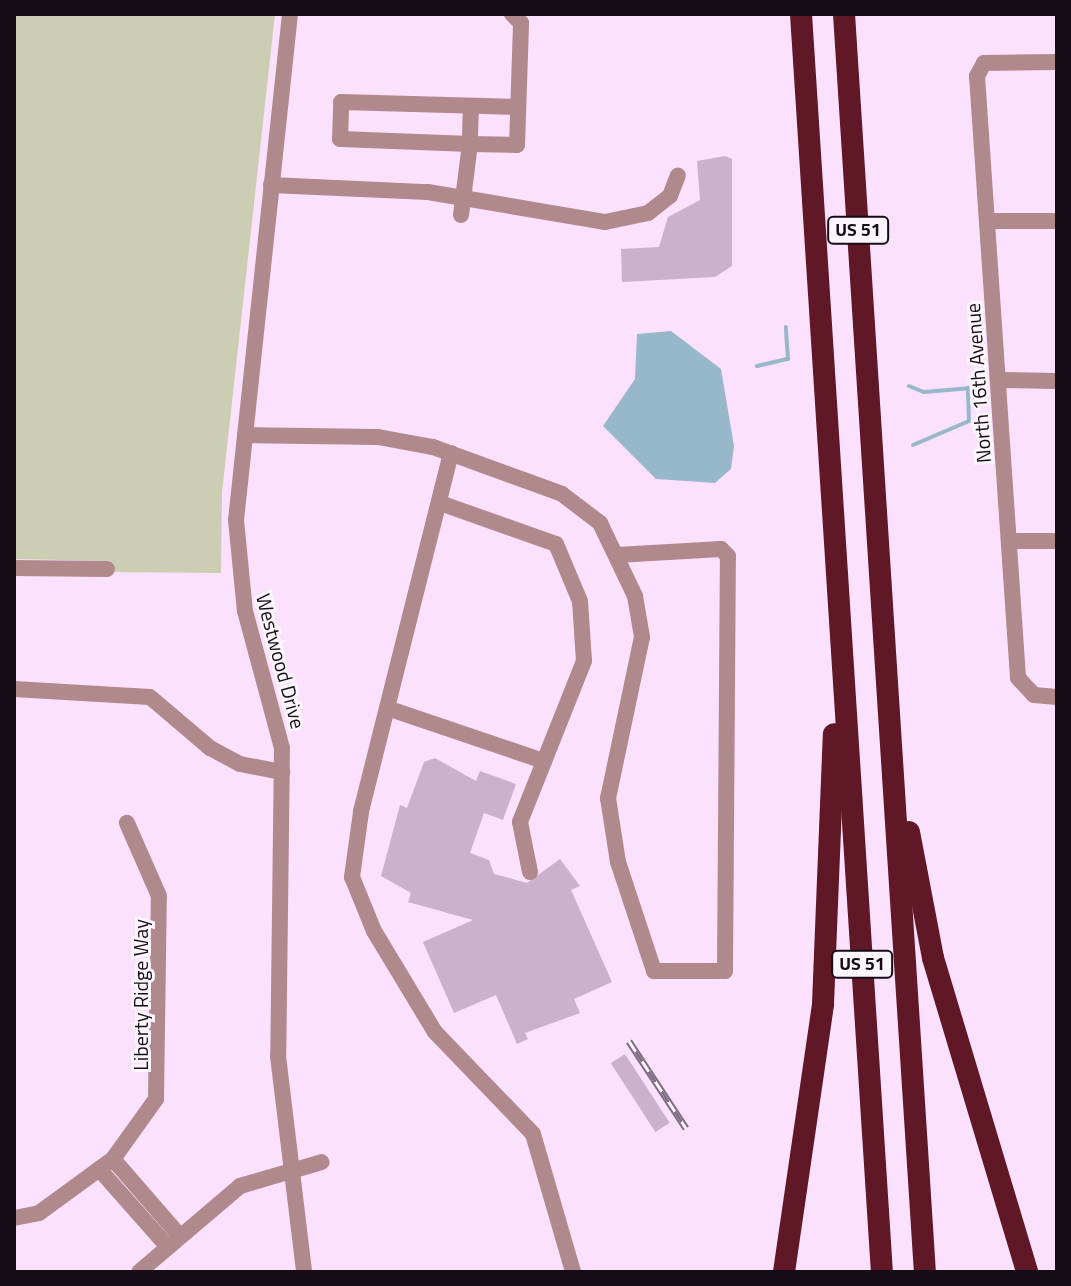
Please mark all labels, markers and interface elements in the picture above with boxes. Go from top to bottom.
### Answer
road number: US 51 [826,216,890,244]
street label: North 16th Avenue [960,302,996,464]
street label: Westwood Drive [251,591,311,731]
street label: Liberty Ridge Way [128,919,152,1071]
road number: US 51 [830,950,894,978]

